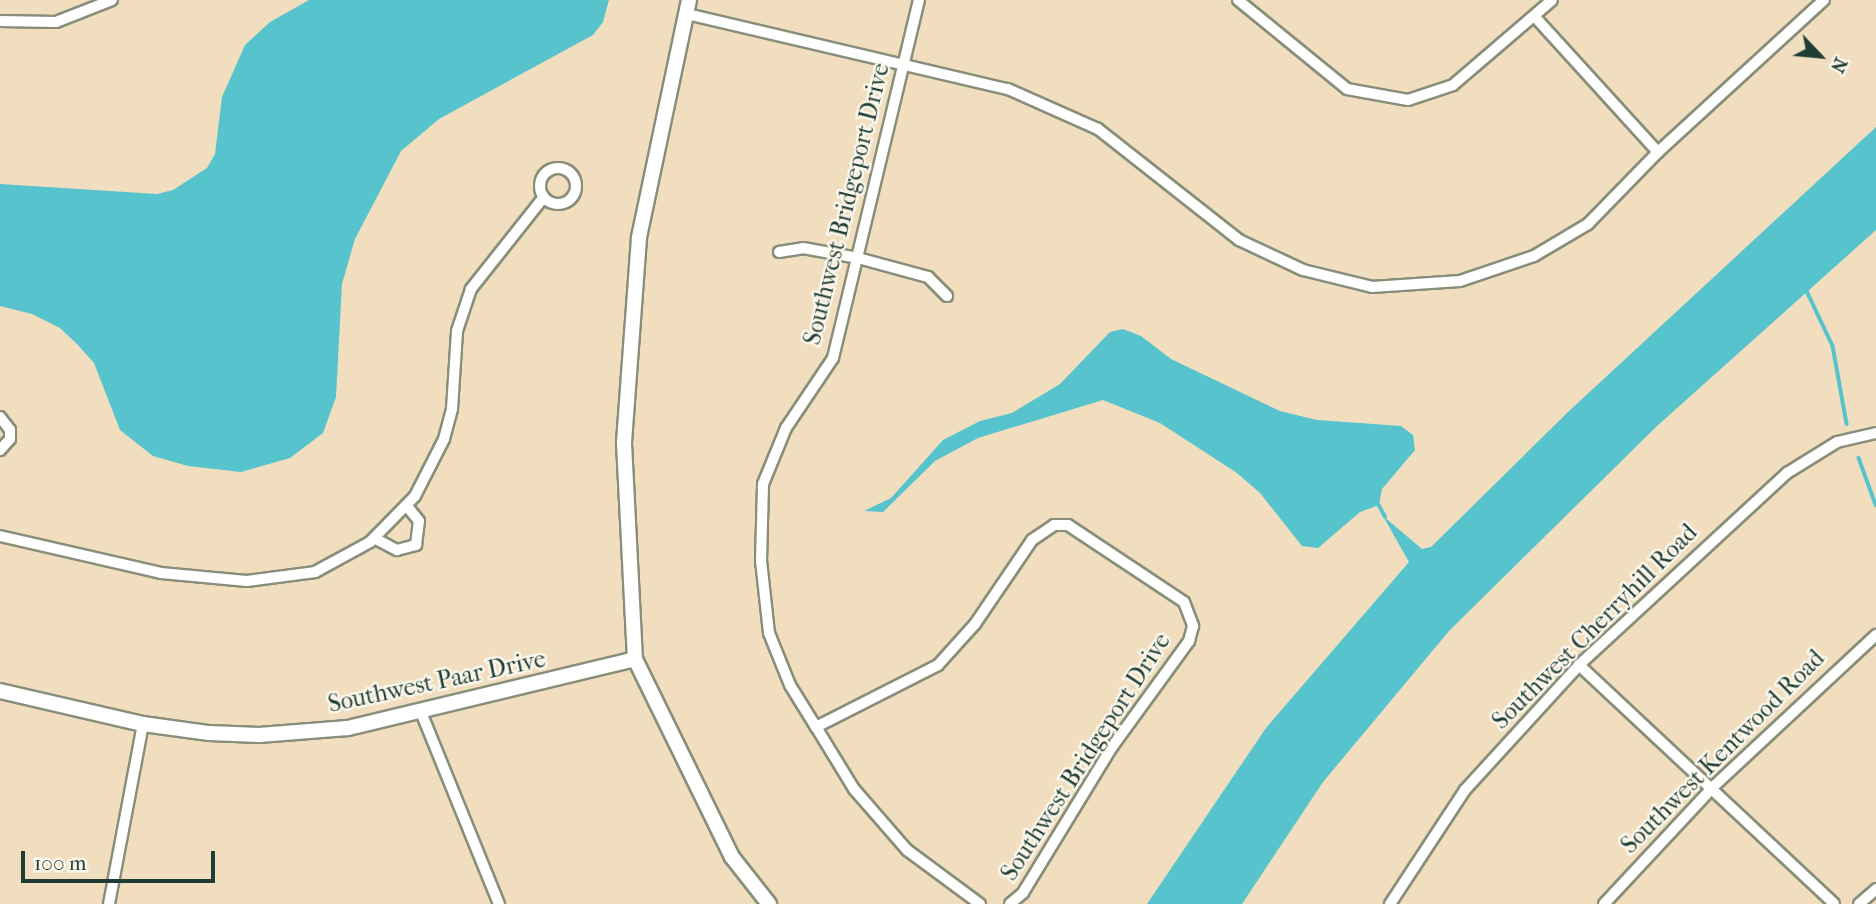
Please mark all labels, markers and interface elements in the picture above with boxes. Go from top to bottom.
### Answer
north arrow [1785,21,1855,91]
text: N [1826,54,1852,77]
street label: Southwest Bridgeport Drive [798,60,896,348]
street label: Southwest Cherryhill Road [1486,518,1704,736]
street label: Southwest Bridgeport Drive [995,628,1177,886]
street label: Southwest Kentwood Road [1615,644,1831,860]
street label: Southwest Paar Drive [326,645,548,719]
scale bar [24,838,219,882]
text: 100 m [34,851,87,875]

